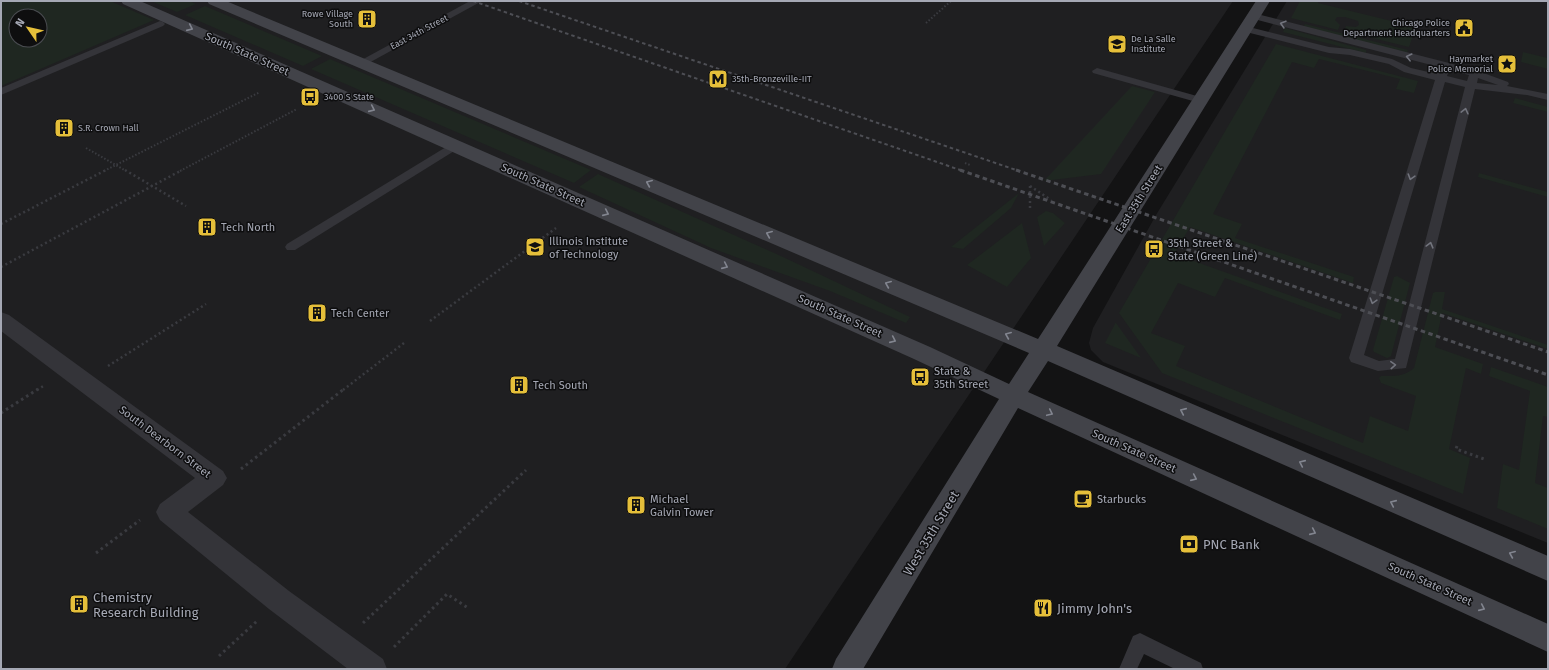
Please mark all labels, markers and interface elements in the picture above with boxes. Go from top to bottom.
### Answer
north arrow [8,8,48,48]
building icon: Rowe Village South [356,8,378,30]
place label: Rowe Village South [302,9,353,29]
street label: East 34th Street [388,12,450,51]
text: N [13,16,28,29]
public building icon: Chicago Police Department Headquarters [1453,17,1475,39]
place label: Chicago Police Department Headquarters [1343,18,1450,38]
one-way arrow [1280,20,1287,29]
one-way arrow [185,23,193,31]
street label: South State Street [203,30,291,78]
school or university icon: De La Salle Institute [1106,33,1128,55]
place label: De La Salle Institute [1131,34,1176,54]
one-way arrow [1406,53,1413,61]
place icon: Haymarket Police Memorial [1496,53,1518,75]
place label: Haymarket Police Memorial [1428,54,1494,74]
metro station icon: 35th-Bronzeville-IIT [707,68,729,90]
place label: 35th-Bronzeville-IIT [732,74,812,84]
bus stop icon: 3400 S State [299,86,321,108]
place label: 3400 S State [324,92,374,102]
one-way arrow [368,104,376,112]
one-way arrow [1460,108,1468,114]
building icon: S.R. Crown Hall [53,117,75,139]
place label: S.R. Crown Hall [78,123,139,133]
street label: South State Street [499,161,587,209]
street label: East 35th Street [1113,163,1165,235]
one-way arrow [1407,174,1416,181]
one-way arrow [645,180,653,188]
one-way arrow [602,208,610,216]
building icon: Tech North [196,216,218,238]
place label: Tech North [221,221,275,234]
one-way arrow [765,230,772,238]
place label: Illinois Institute of Technology [549,235,628,261]
school or university icon: Illinois Institute of Technology [524,236,546,258]
place label: 35th Street & State (Green Line) [1168,237,1257,263]
bus stop icon: 35th Street & State (Green Line) [1143,238,1165,260]
one-way arrow [1426,242,1434,249]
one-way arrow [721,261,729,269]
one-way arrow [885,281,892,289]
street label: South State Street [796,292,884,340]
one-way arrow [1369,298,1378,305]
building icon: Tech Center [306,302,328,324]
place label: Tech Center [331,307,390,320]
one-way arrow [1005,331,1012,339]
one-way arrow [889,335,897,343]
one-way arrow [1390,360,1396,369]
place label: State & 35th Street [934,365,988,391]
bus stop icon: State & 35th Street [909,366,931,388]
building icon: Tech South [508,374,530,396]
place label: Tech South [533,379,588,392]
street label: South Dearborn Street [116,403,214,481]
one-way arrow [1046,408,1054,416]
one-way arrow [1180,408,1188,416]
street label: South State Street [1090,427,1178,475]
one-way arrow [1299,460,1307,468]
one-way arrow [1190,473,1198,481]
street label: West 35th Street [900,488,962,578]
cafe icon: Starbucks [1072,488,1094,510]
place label: Michael Galvin Tower [650,493,714,519]
place label: Starbucks [1097,493,1146,506]
building icon: Michael Galvin Tower [625,494,647,516]
one-way arrow [1389,499,1396,507]
one-way arrow [1308,527,1316,535]
bank icon: PNC Bank [1178,533,1200,555]
place label: PNC Bank [1203,537,1260,552]
one-way arrow [1509,551,1516,559]
street label: South State Street [1386,560,1474,608]
place label: Chemistry Research Building [93,590,199,620]
building icon: Chemistry Research Building [68,593,90,615]
restaurant icon: Jimmy John's [1032,597,1054,619]
place label: Jimmy John's [1057,601,1132,616]
one-way arrow [1478,603,1486,611]

